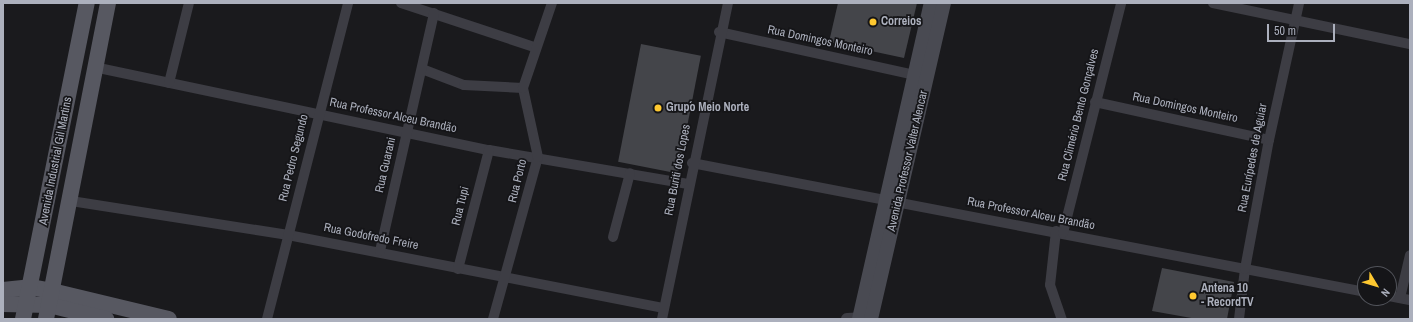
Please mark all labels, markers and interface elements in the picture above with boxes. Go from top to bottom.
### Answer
place label: Correios [881,15,921,29]
scale bar [1269,16,1337,42]
marker: Correios [868,17,878,27]
street label: Rua Domingos Monteiro [766,23,874,59]
text: 50 m [1274,23,1296,39]
street label: Rua Climério Bento Gonçalves [1056,47,1102,183]
street label: Avenida Professor Valter Alencar [885,89,931,233]
street label: Rua Domingos Monteiro [1131,90,1239,126]
street label: Rua Professor Alceu Brandão [328,95,458,137]
street label: Avenida Industrial Gil Martins [37,96,75,226]
place label: Gruṕo Meio Norte [666,101,749,115]
street label: Rua Eurípedes de Aguiar [1235,102,1271,214]
marker: Gruṕo Meio Norte [653,103,663,113]
street label: Rua Pedro Segundo [276,113,312,203]
street label: Rua Buriti dos Lopes [662,123,694,217]
street label: Rua Guarani [373,136,399,194]
street label: Rua Porto [506,158,530,204]
street label: Rua Tupi [449,185,473,227]
street label: Rua Professor Alceu Brandão [966,195,1096,233]
street label: Rua Godofredo Freire [322,221,420,253]
north arrow [1357,266,1397,306]
place label: Antena 10 - RecordTV [1201,282,1253,310]
text: N [1378,286,1393,300]
marker: Antena 10 - RecordTV [1188,291,1198,301]

